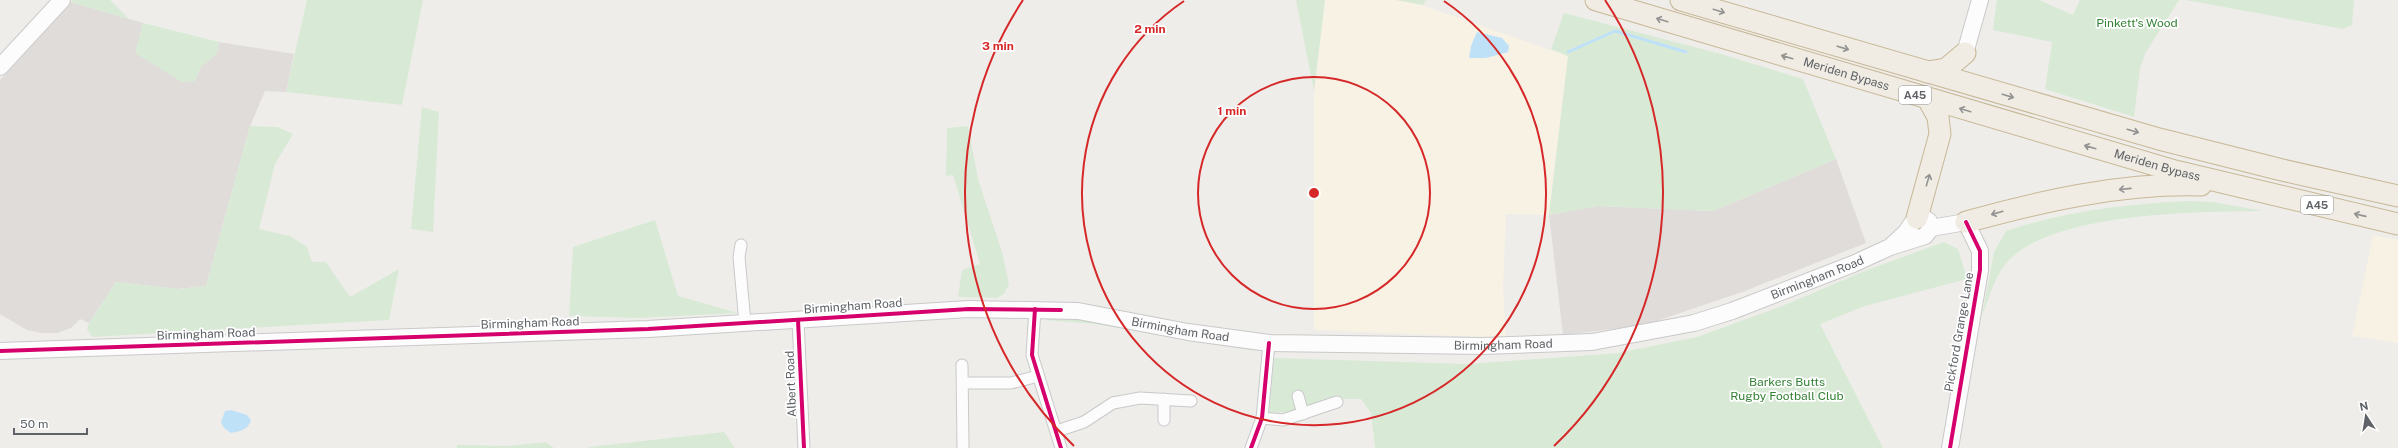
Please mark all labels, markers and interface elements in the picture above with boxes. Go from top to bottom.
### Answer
one-way arrow [1712,8,1725,15]
one-way arrow [1656,16,1669,23]
park label: Pinkett's Wood [2096,16,2178,30]
text: 2 min [1134,22,1166,36]
text: 3 min [982,39,1014,53]
one-way arrow [1837,45,1850,52]
one-way arrow [1780,53,1793,60]
street label: Meriden Bypass [1802,55,1891,93]
road number: A45 [1899,86,1931,104]
one-way arrow [2002,93,2015,100]
text: 1 min [1218,104,1246,118]
one-way arrow [1959,106,1972,113]
one-way arrow [2127,128,2140,135]
one-way arrow [2083,143,2096,150]
street label: Meriden Bypass [2112,146,2202,184]
one-way arrow [1925,174,1932,187]
one-way arrow [2119,185,2132,193]
centre of rings [1307,186,1321,200]
road number: A45 [2301,196,2333,214]
one-way arrow [1991,210,2004,218]
one-way arrow [2354,211,2367,219]
street label: Birmingham Road [1769,253,1866,302]
street label: Pickford Grange Lane [1942,271,1976,393]
street label: Birmingham Road [803,296,903,316]
street label: Birmingham Road [480,314,580,332]
street label: Birmingham Road [1130,314,1230,345]
street label: Birmingham Road [156,325,256,343]
street label: Birmingham Road [1454,336,1553,353]
street label: Albert Road [783,350,799,418]
park label: Barkers Butts Rugby Football Club [1730,375,1844,403]
north arrow [2346,396,2386,436]
text: N [2358,399,2369,413]
scale bar [14,410,87,436]
text: 50 m [20,417,48,431]

